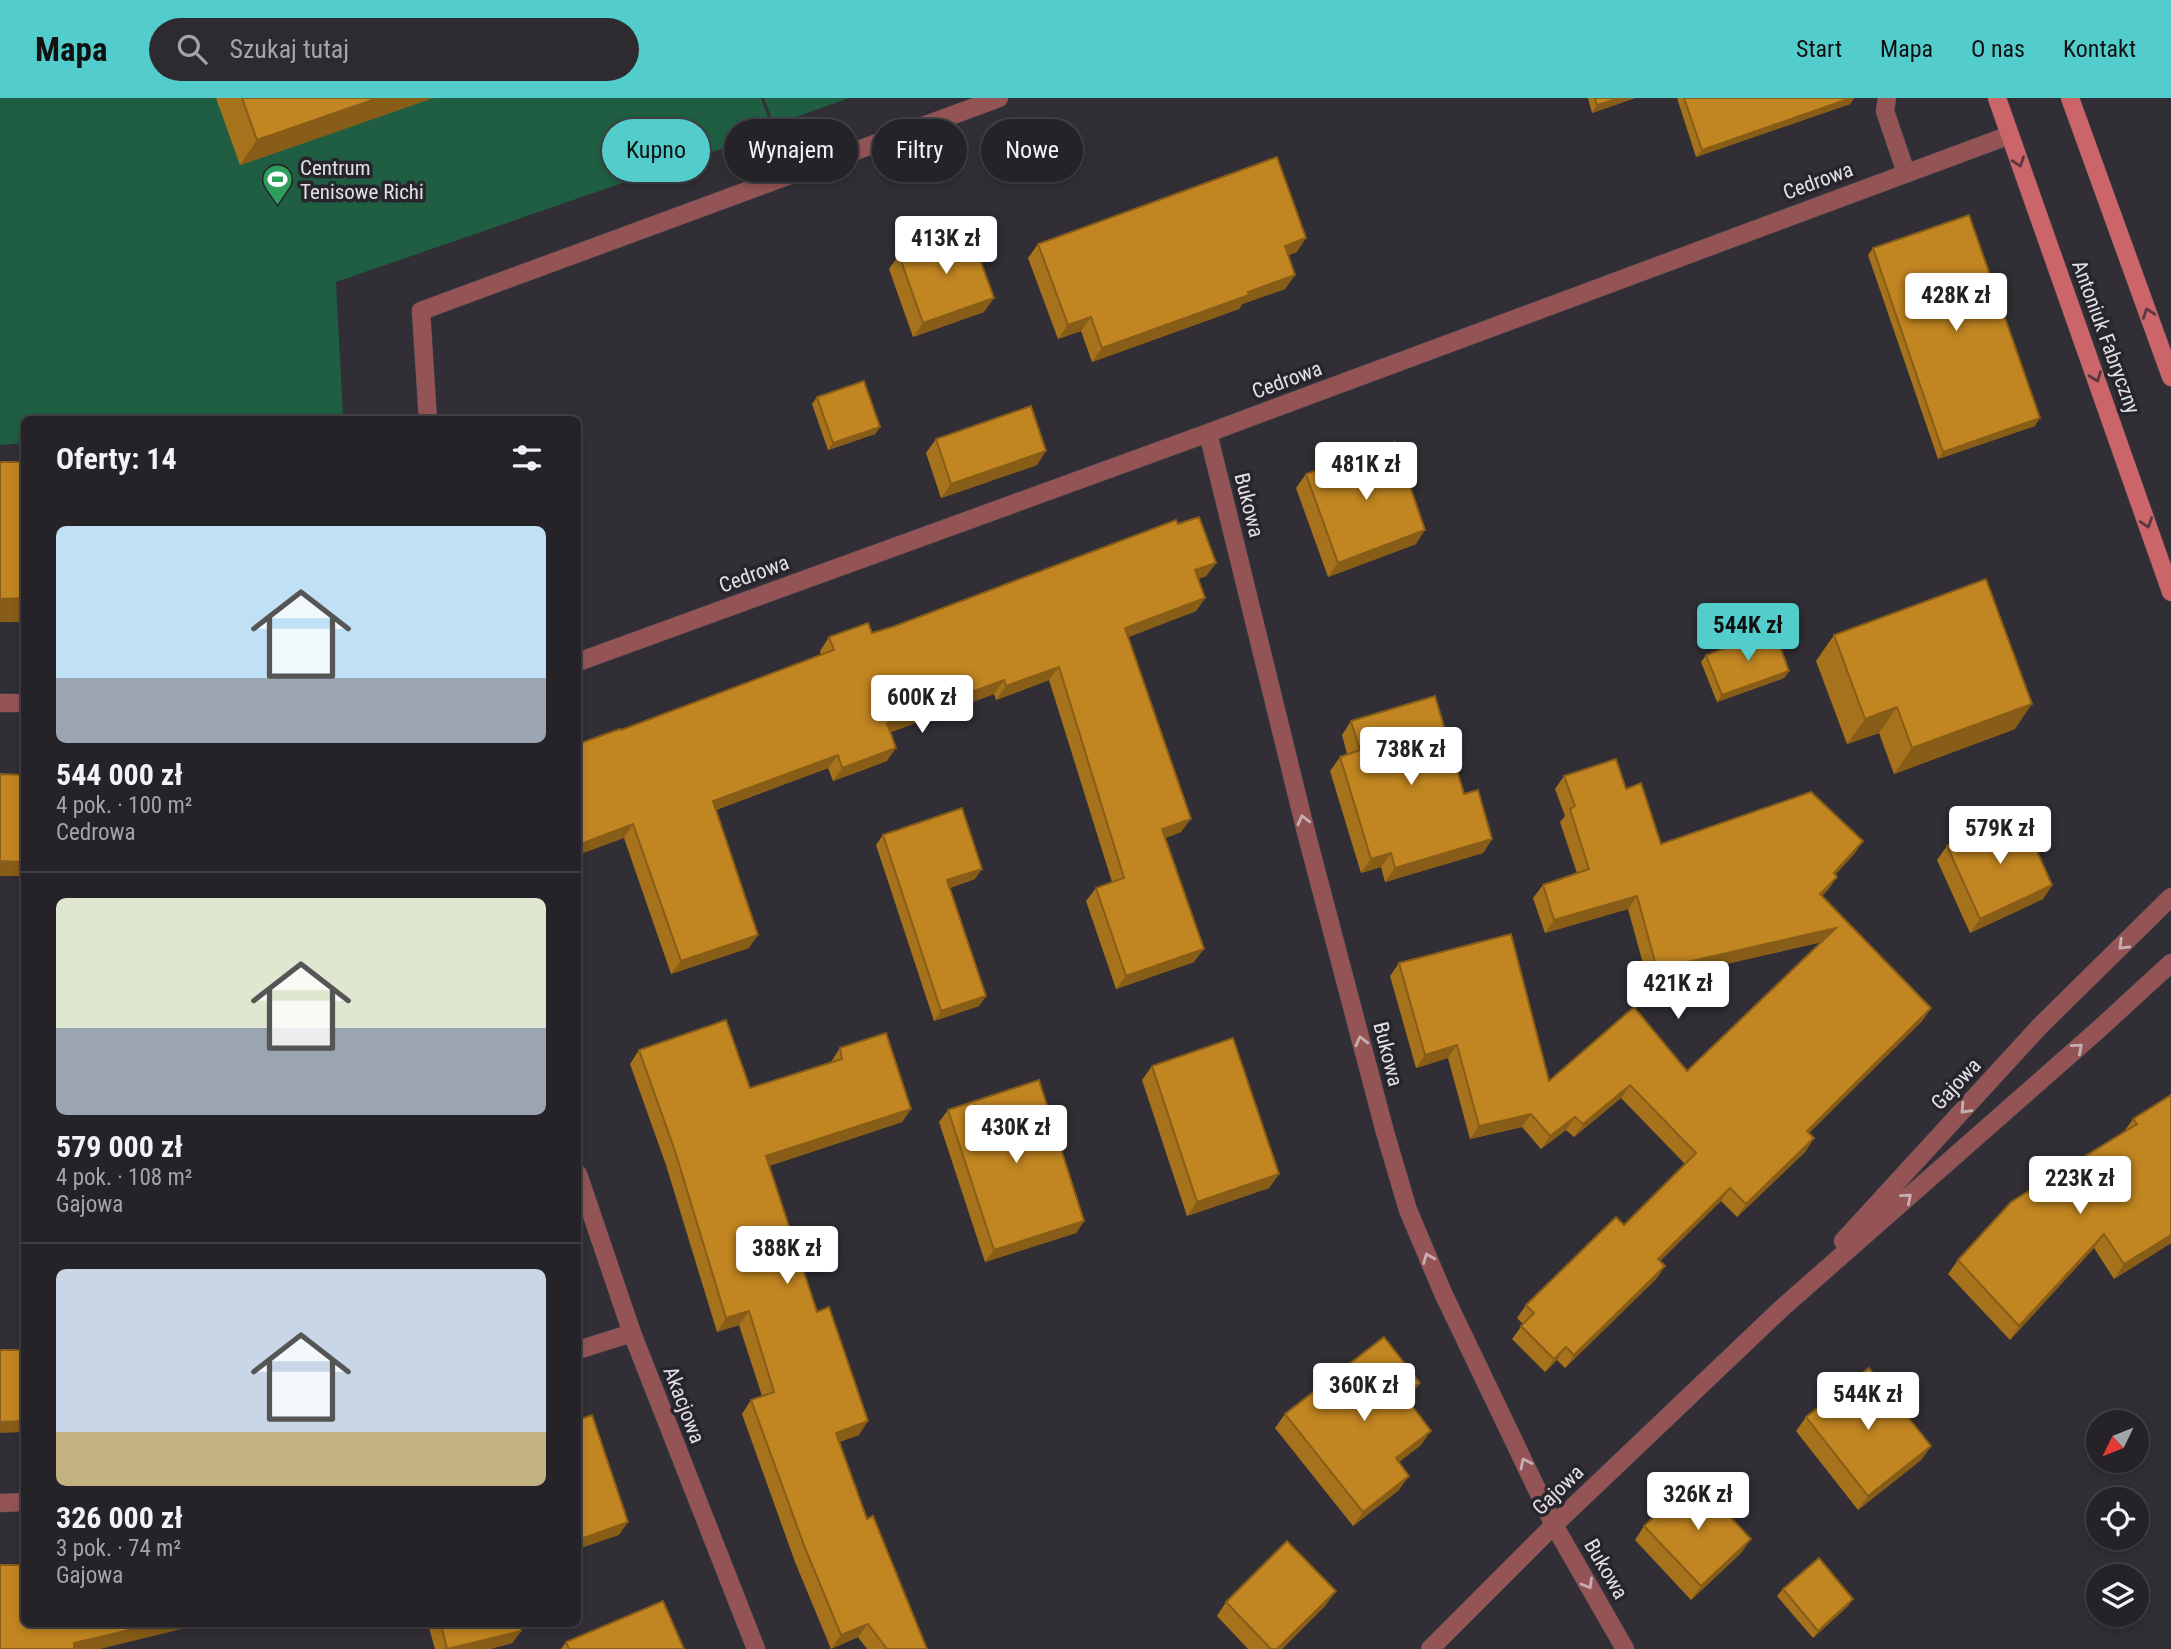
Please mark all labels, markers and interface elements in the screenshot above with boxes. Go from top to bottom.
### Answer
search box [149,18,639,81]
text: Mapa [35,30,107,69]
icon: search [173,30,211,68]
text: Szukaj tutaj [229,34,349,64]
text: Start [1796,35,1842,63]
text: Mapa [1880,35,1933,63]
text: O nas [1971,35,2025,63]
text: Kontakt [2063,35,2136,63]
chip: Kupno [602,119,710,182]
chip: Wynajem [724,119,858,182]
chip: Filtry [872,119,967,182]
chip: Nowe [981,119,1083,182]
place label: Centrum Tenisowe Richi [300,156,424,204]
one-way arrow [2011,156,2025,168]
street label: Cedrowa [1780,157,1856,205]
sports icon: Centrum Tenisowe Richi [260,163,294,207]
pin: 413K zł [881,216,1011,276]
text: 413K zł [911,225,981,252]
street label: Antoniuk Fabryczny [2067,257,2145,417]
pin: 428K zł [1891,274,2021,333]
text: 428K zł [1921,282,1991,309]
one-way arrow [2142,308,2156,320]
street label: Cedrowa [1249,356,1325,404]
one-way arrow [2088,370,2102,382]
icon: filters [508,439,546,477]
text: Oferty: 14 [56,441,177,476]
pin: 481K zł [1301,442,1431,502]
text: 481K zł [1331,451,1401,478]
street label: Bukowa [1229,470,1269,540]
one-way arrow [2139,516,2153,529]
street label: Cedrowa [716,550,792,598]
icon: home [238,571,364,697]
pin: 544K zł [1683,603,1813,663]
text: 544K zł [1713,612,1783,639]
pin: 600K zł [857,676,987,735]
text: 600K zł [887,684,957,711]
pin: 738K zł [1346,728,1476,787]
text: 738K zł [1376,736,1446,763]
text: 544 000 zł [56,757,183,792]
text: 4 pok. · 100 m² [56,792,192,819]
pin: 579K zł [1935,806,2065,866]
one-way arrow [1297,815,1311,827]
text: 579K zł [1965,815,2035,842]
text: Cedrowa [56,819,136,846]
one-way arrow [2118,937,2131,950]
icon: home [238,943,364,1069]
pin: 421K zł [1613,962,1743,1021]
text: 421K zł [1643,970,1713,997]
street label: Bukowa [1368,1019,1408,1089]
one-way arrow [1355,1035,1369,1047]
one-way arrow [2069,1044,2082,1056]
street label: Gajowa [1926,1053,1986,1115]
one-way arrow [1960,1101,1973,1114]
pin: 430K zł [951,1105,1081,1165]
text: 430K zł [981,1114,1051,1141]
text: 579 000 zł [56,1129,183,1164]
pin: 223K zł [2015,1156,2145,1216]
text: 4 pok. · 108 m² [56,1164,192,1191]
text: 223K zł [2045,1165,2115,1192]
text: Gajowa [56,1191,123,1218]
one-way arrow [1898,1194,1911,1206]
pin: 388K zł [722,1226,852,1286]
text: 388K zł [752,1235,822,1262]
one-way arrow [1423,1252,1437,1264]
icon: home [238,1314,364,1440]
street label: Akacjowa [658,1363,710,1447]
pin: 360K zł [1299,1364,1429,1423]
text: 360K zł [1329,1372,1399,1399]
pin: 544K zł [1803,1372,1933,1432]
text: 544K zł [1833,1381,1903,1408]
north arrow [2086,1410,2149,1474]
map controls [2086,1410,2149,1627]
one-way arrow [1519,1458,1533,1471]
street label: Gajowa [1528,1460,1588,1520]
pin: 326K zł [1633,1472,1763,1532]
text: 326K zł [1663,1481,1733,1508]
button: locate [2086,1487,2149,1550]
text: 326 000 zł [56,1500,183,1535]
text: 3 pok. · 74 m² [56,1535,181,1562]
street label: Bukowa [1579,1535,1633,1603]
text: Gajowa [56,1562,123,1589]
button: layers [2086,1564,2149,1627]
one-way arrow [1580,1577,1593,1590]

